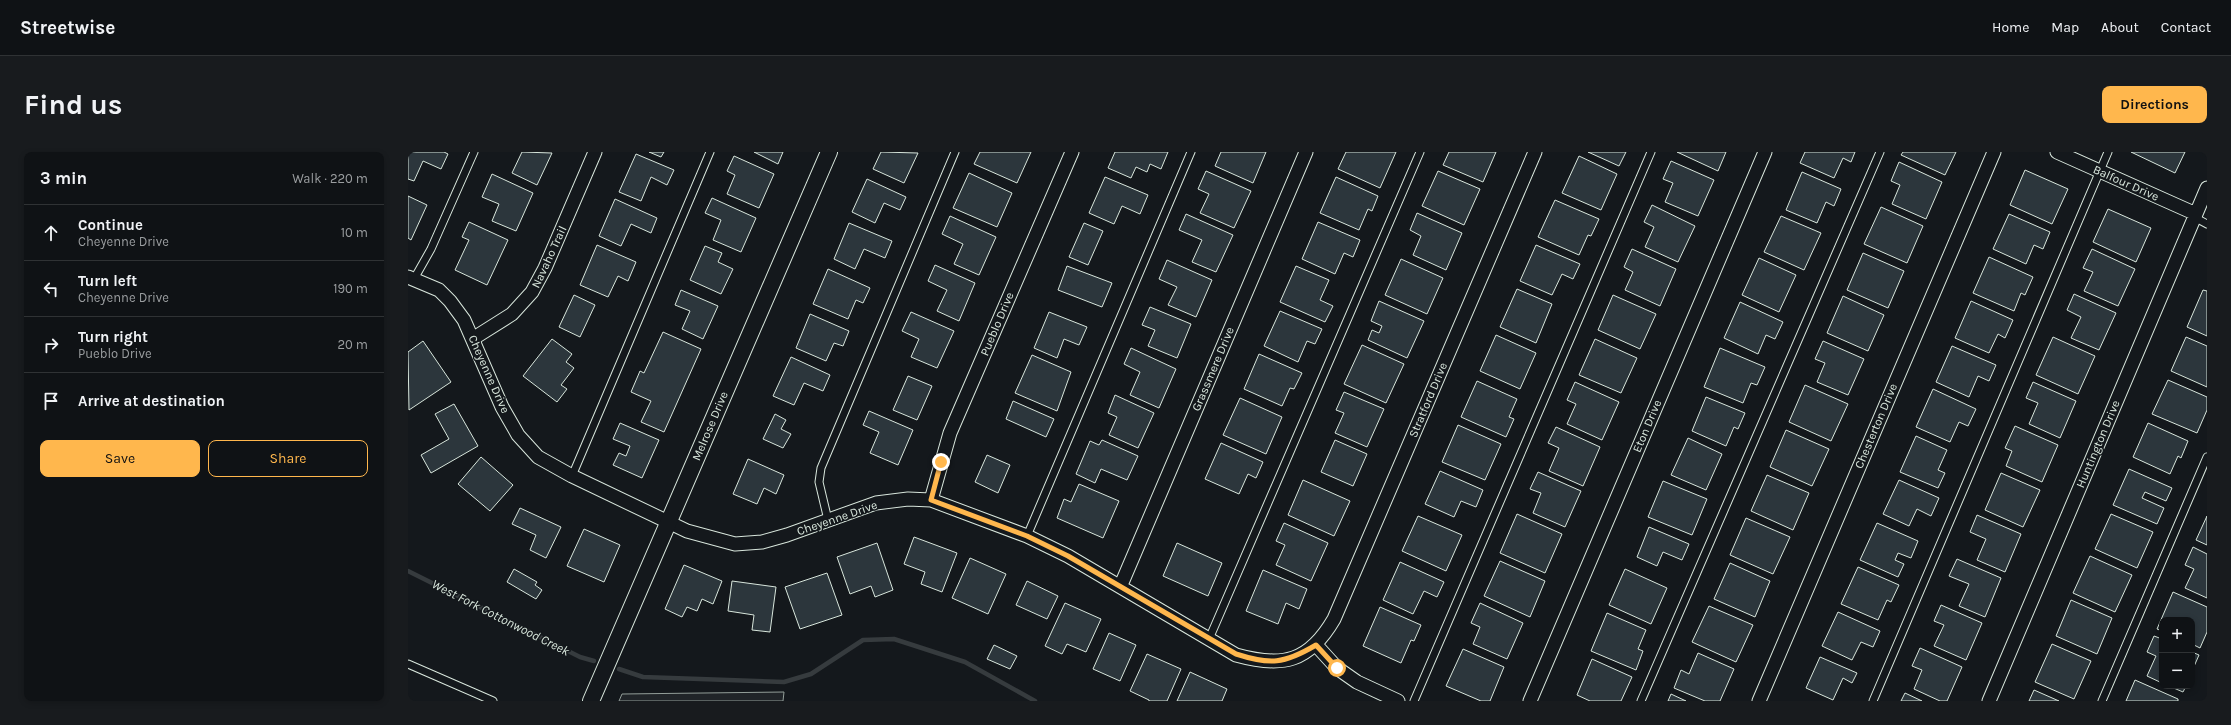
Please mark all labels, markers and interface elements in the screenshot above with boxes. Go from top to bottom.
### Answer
text: Streetwise [20,17,115,39]
text: Home [1992,19,2029,36]
text: Map [2051,19,2079,36]
text: About [2101,19,2139,36]
text: Contact [2161,19,2211,36]
button: Directions [2102,86,2207,123]
text: Find us [24,88,123,121]
street label: Balfour Drive [2091,162,2161,204]
text: 3 min [40,168,87,188]
text: Walk · 220 m [292,171,368,186]
text: Continue [78,216,143,234]
icon: ahead [40,222,62,244]
street label: Navaho Trail [528,224,570,290]
text: 10 m [341,225,368,240]
text: Cheyenne Drive [78,234,169,249]
text: Turn left [78,272,137,290]
icon: left [40,278,62,300]
text: 190 m [333,281,368,296]
text: Cheyenne Drive [78,290,169,305]
street label: Pueblo Drive [977,290,1017,358]
street label: Grassmere Drive [1189,325,1237,413]
text: Turn right [78,328,148,346]
street label: Cheyenne Drive [466,333,512,415]
icon: right [40,334,62,356]
text: 20 m [338,337,368,352]
text: Pueblo Drive [78,346,152,361]
street label: Stratford Drive [1406,360,1450,440]
street label: Chesterton Drive [1852,381,1900,471]
street label: Melrose Drive [689,389,731,463]
icon: arrive [40,390,62,412]
text: Arrive at destination [78,392,225,410]
street label: Eton Drive [1630,398,1664,454]
street label: Huntington Drive [2073,398,2123,490]
button: Save [40,440,200,477]
button: Share [208,440,368,477]
route end [932,453,950,471]
street label: Cheyenne Drive [795,498,879,538]
water label: West Fork Cottonwood Creek [429,576,572,659]
map controls [2159,617,2195,689]
button: + [2159,617,2195,653]
button: − [2159,653,2195,689]
route start [1328,659,1346,677]

